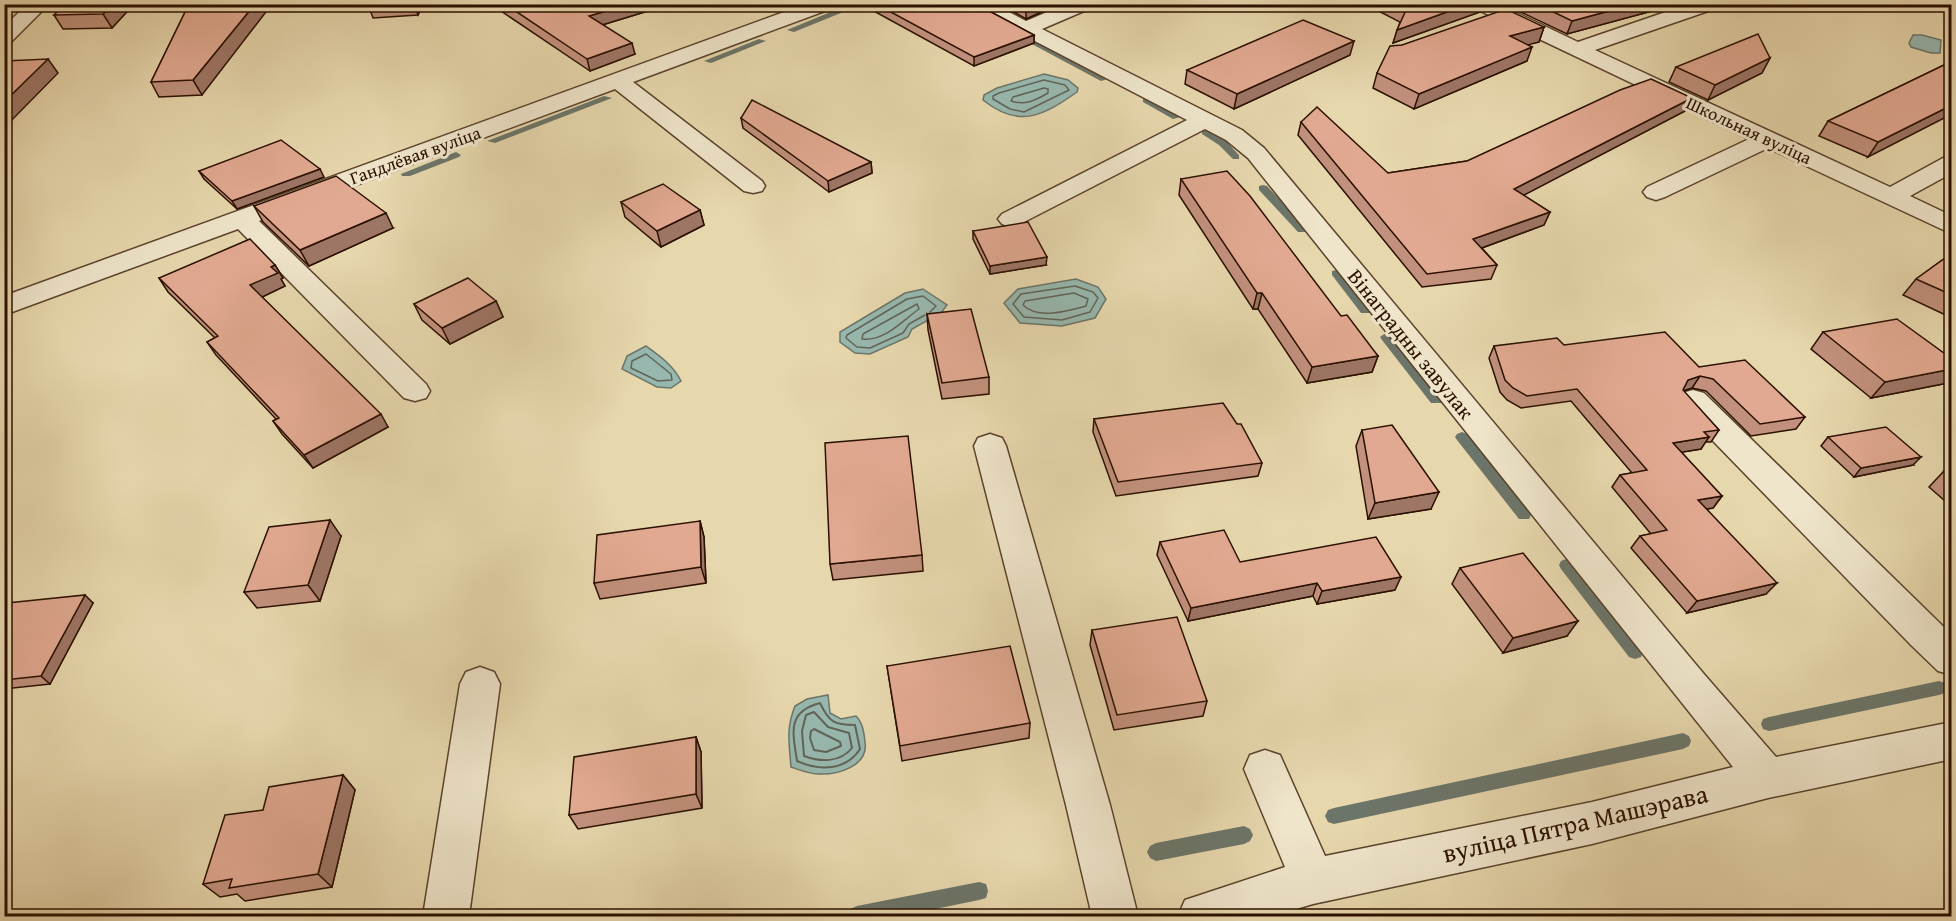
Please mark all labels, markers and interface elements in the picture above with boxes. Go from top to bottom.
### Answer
street label: Школьная вуліца [1682,89,1817,171]
street label: Гандлёвая вуліца [346,119,485,191]
street label: Вінаградны завулак [1341,262,1481,426]
street label: вуліца Пятра Машэрава [1439,773,1712,873]

